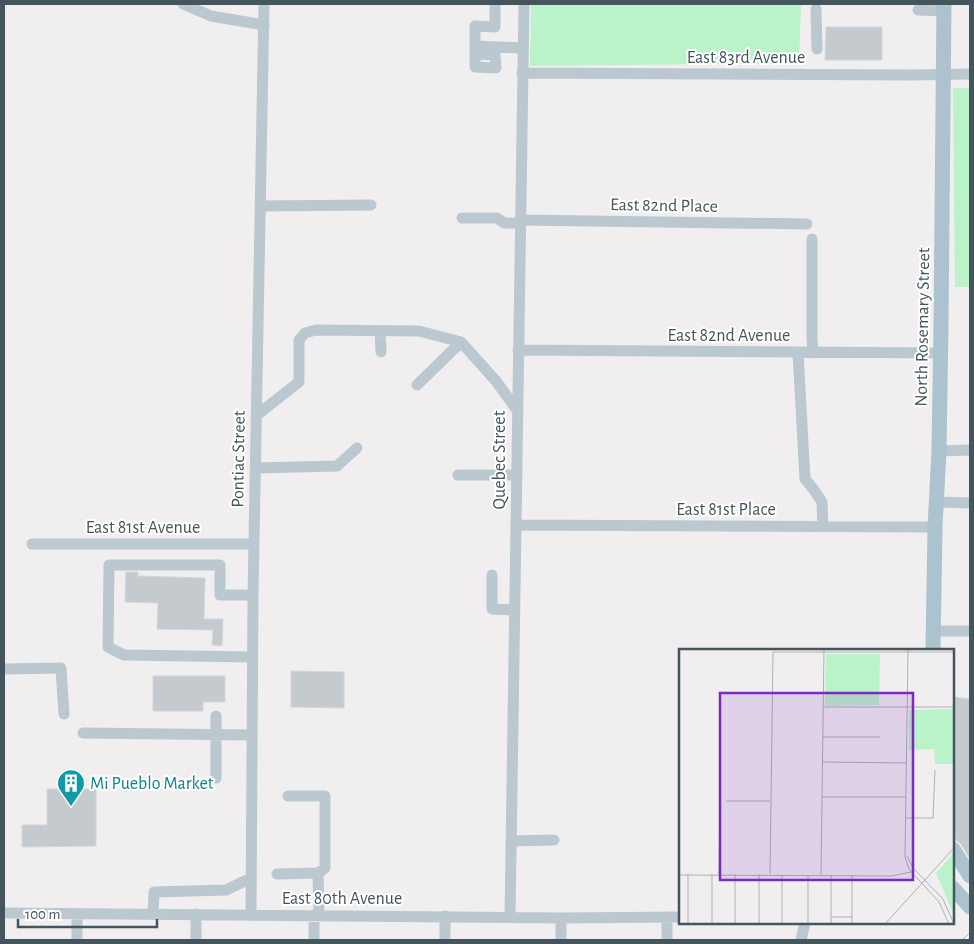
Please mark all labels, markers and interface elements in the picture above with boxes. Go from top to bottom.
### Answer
street label: East 83rd Avenue [687,49,805,67]
street label: East 82nd Place [610,196,718,216]
street label: North Rosemary Street [913,247,933,407]
street label: East 82nd Avenue [668,327,790,345]
street label: Pontiac Street [229,410,249,508]
street label: Quebec Street [491,410,509,509]
street label: East 81st Place [676,501,776,519]
street label: East 81st Avenue [86,519,200,537]
inset map [679,649,954,924]
building icon: Mi Pueblo Market [56,768,86,807]
place label: Mi Pueblo Market [90,775,214,793]
street label: East 80th Avenue [282,890,402,908]
scale bar [18,896,156,928]
text: 100 m [25,907,60,922]

